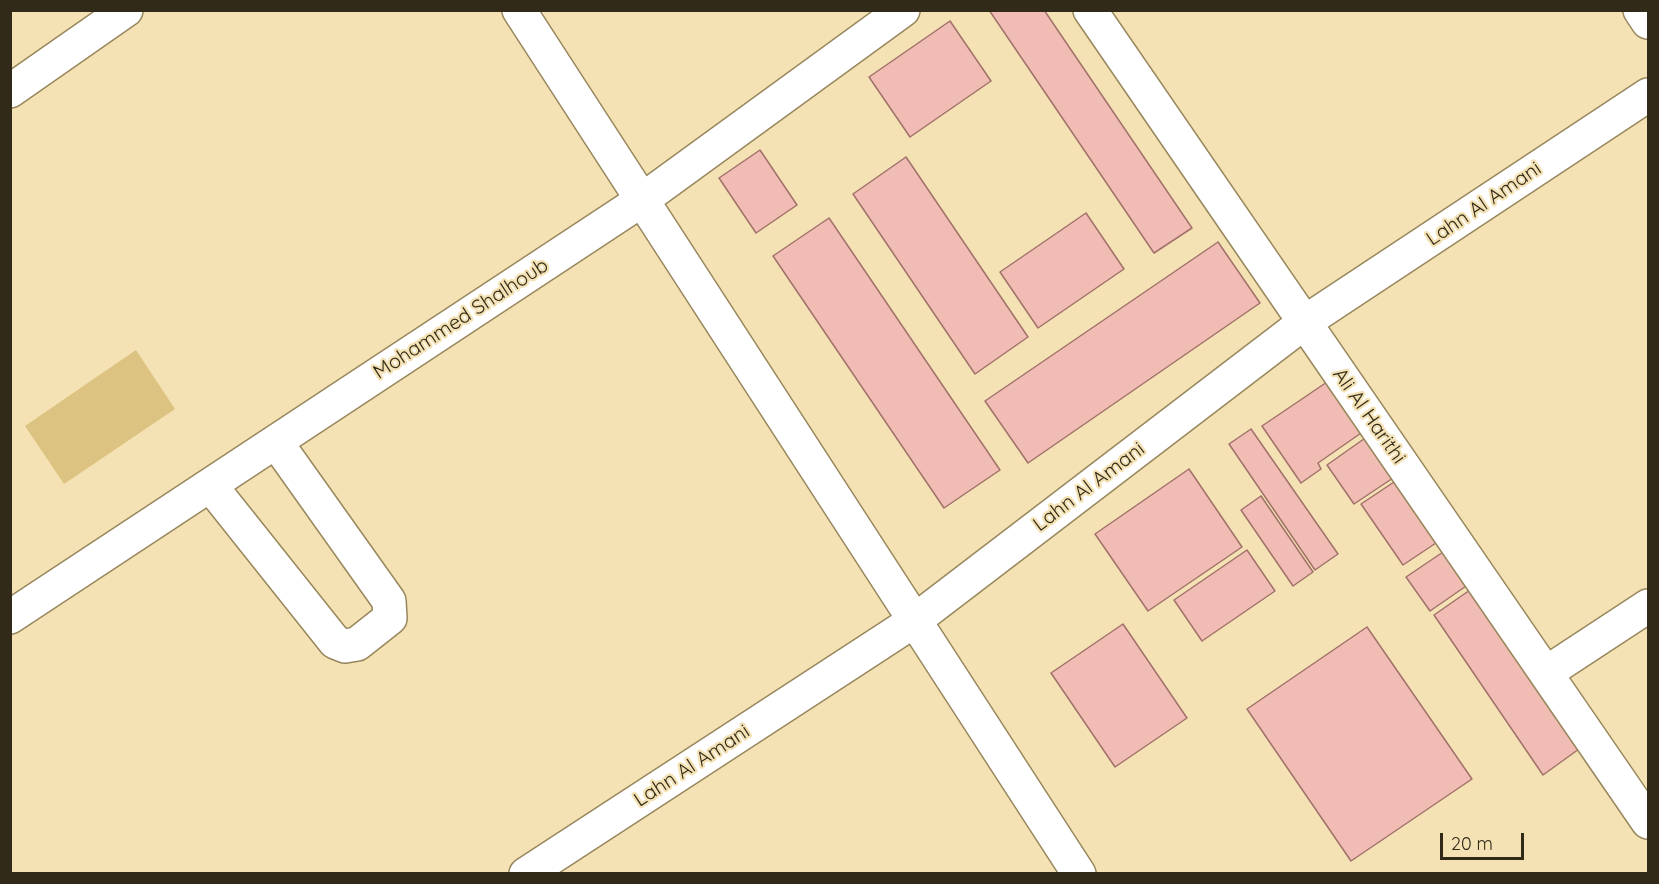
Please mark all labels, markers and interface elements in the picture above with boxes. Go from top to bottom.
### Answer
street label: Lahn Al Amani [1422,157,1546,251]
street label: Mohammed Shalhoub [369,253,553,385]
street label: Ali Al Harithi [1327,364,1411,468]
street label: Lahn Al Amani [1029,437,1149,537]
street label: Lahn Al Amani [630,720,754,812]
scale bar [1443,821,1527,859]
text: 20 m [1451,832,1493,855]

